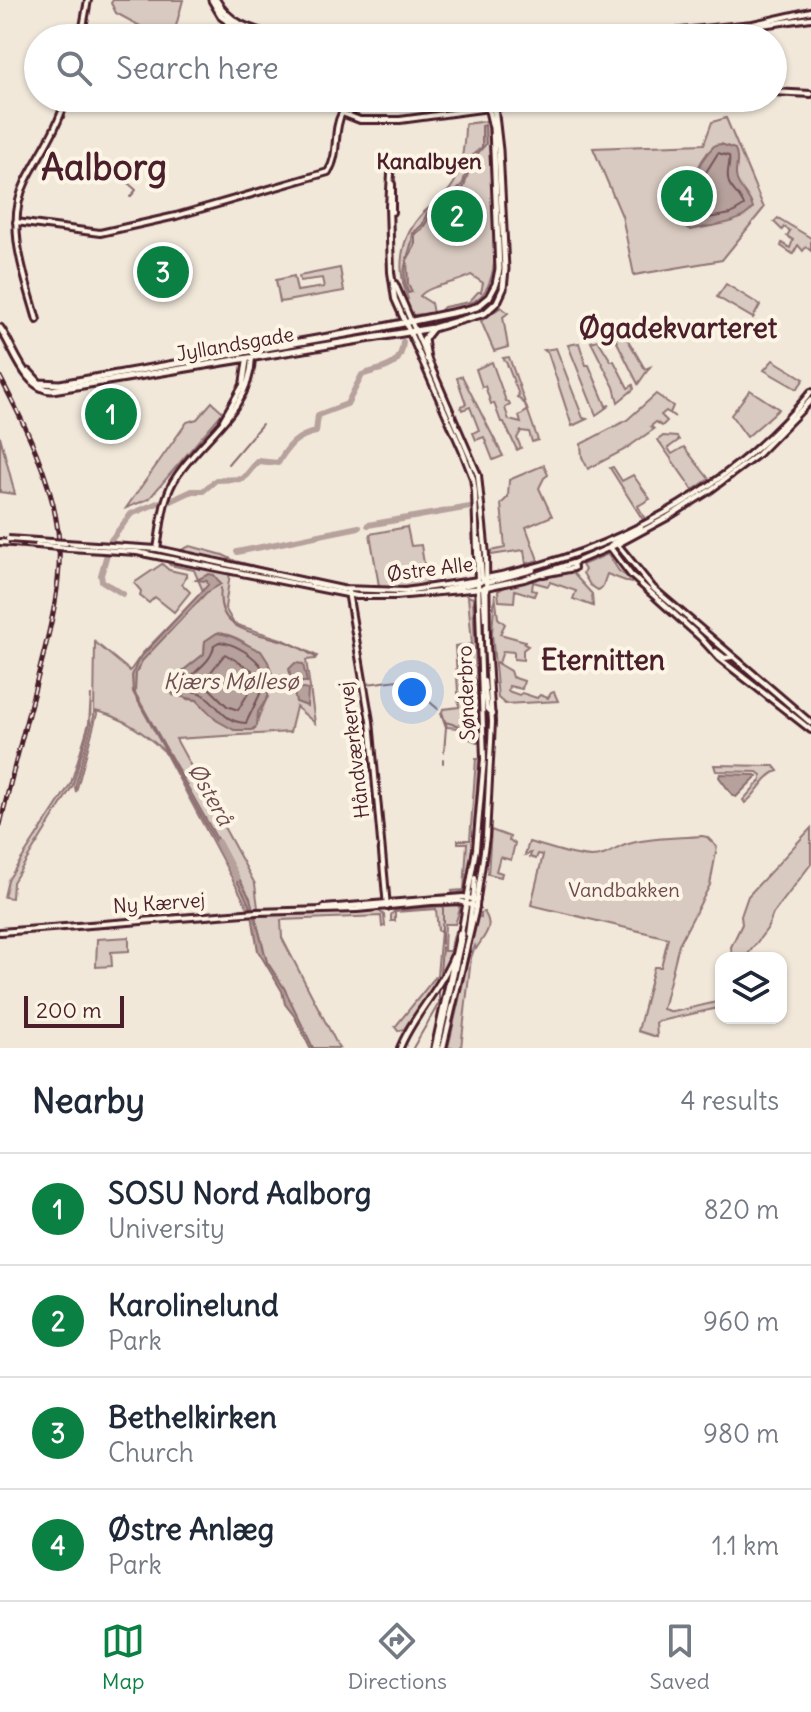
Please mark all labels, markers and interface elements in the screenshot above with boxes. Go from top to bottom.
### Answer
search box [24,24,787,112]
icon: search [52,46,96,90]
text: Search here [116,49,279,87]
district label: Aalborg [41,145,167,190]
district label: Kanalbyen [376,147,482,175]
pin: 4 [661,166,713,226]
pin: 2 [431,186,483,246]
pin: 3 [137,242,189,302]
district label: Øgadekvarteret [579,310,778,346]
street label: Jyllandsgade [174,321,296,366]
pin: 1 [85,384,137,444]
street label: Østre Alle [385,551,474,586]
district label: Eternitten [541,642,665,678]
street label: Sønderbro [451,645,480,741]
water label: Kjærs Møllesø [163,667,300,695]
your location [392,672,432,712]
street label: Håndværkervej [333,680,374,820]
water label: Østerå [183,758,240,831]
park label: Vandbakken [568,877,680,902]
street label: Ny Kærvej [112,887,206,918]
map controls [715,952,787,1024]
button: layers [715,952,787,1024]
scale bar [24,992,124,1028]
text: 200 m [36,996,102,1024]
text: Nearby [32,1079,145,1122]
text: 4 results [681,1084,779,1117]
text: SOSU Nord Aalborg [108,1174,371,1212]
text: 1 [53,1193,63,1226]
text: 820 m [704,1193,779,1226]
text: University [108,1212,225,1245]
text: Karolinelund [108,1286,279,1324]
text: 2 [51,1305,65,1338]
text: 960 m [703,1305,779,1338]
text: Park [108,1324,162,1357]
text: Bethelkirken [108,1398,277,1436]
text: 3 [51,1417,65,1450]
text: 980 m [703,1417,779,1450]
text: Church [108,1436,194,1469]
text: Østre Anlæg [108,1510,274,1548]
text: 4 [50,1529,66,1562]
text: 1.1 km [712,1529,779,1562]
text: Park [108,1548,162,1581]
tab: Map [101,1619,145,1695]
tab: Directions [348,1619,447,1695]
tab: Saved [649,1619,710,1695]

